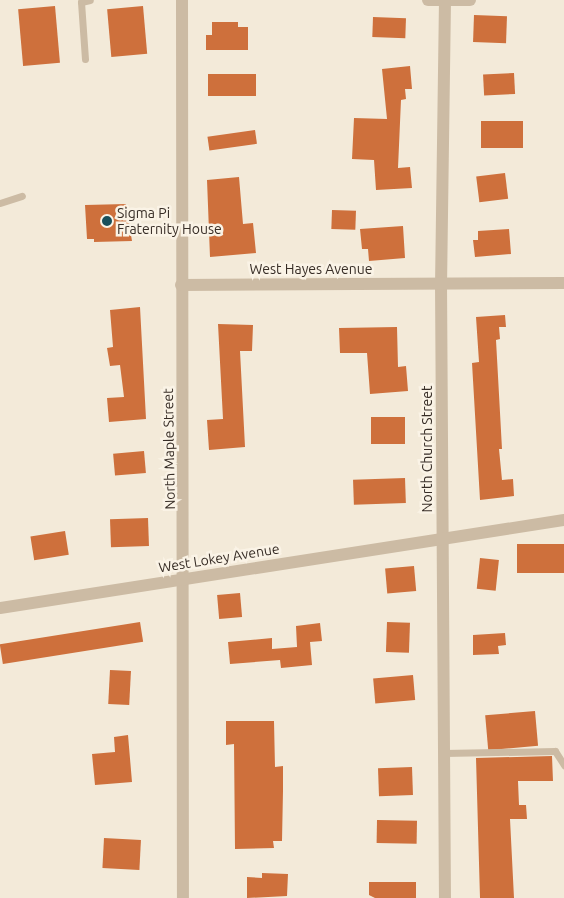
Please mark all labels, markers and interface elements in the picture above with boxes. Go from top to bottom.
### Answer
place label: Sigma Pi Fraternity House [117,205,222,238]
marker: Sigma Pi Fraternity House [101,215,113,227]
street label: West Hayes Avenue [249,261,373,277]
street label: North Church Street [419,386,435,512]
street label: North Maple Street [160,388,178,510]
street label: West Lokey Avenue [157,540,281,576]

